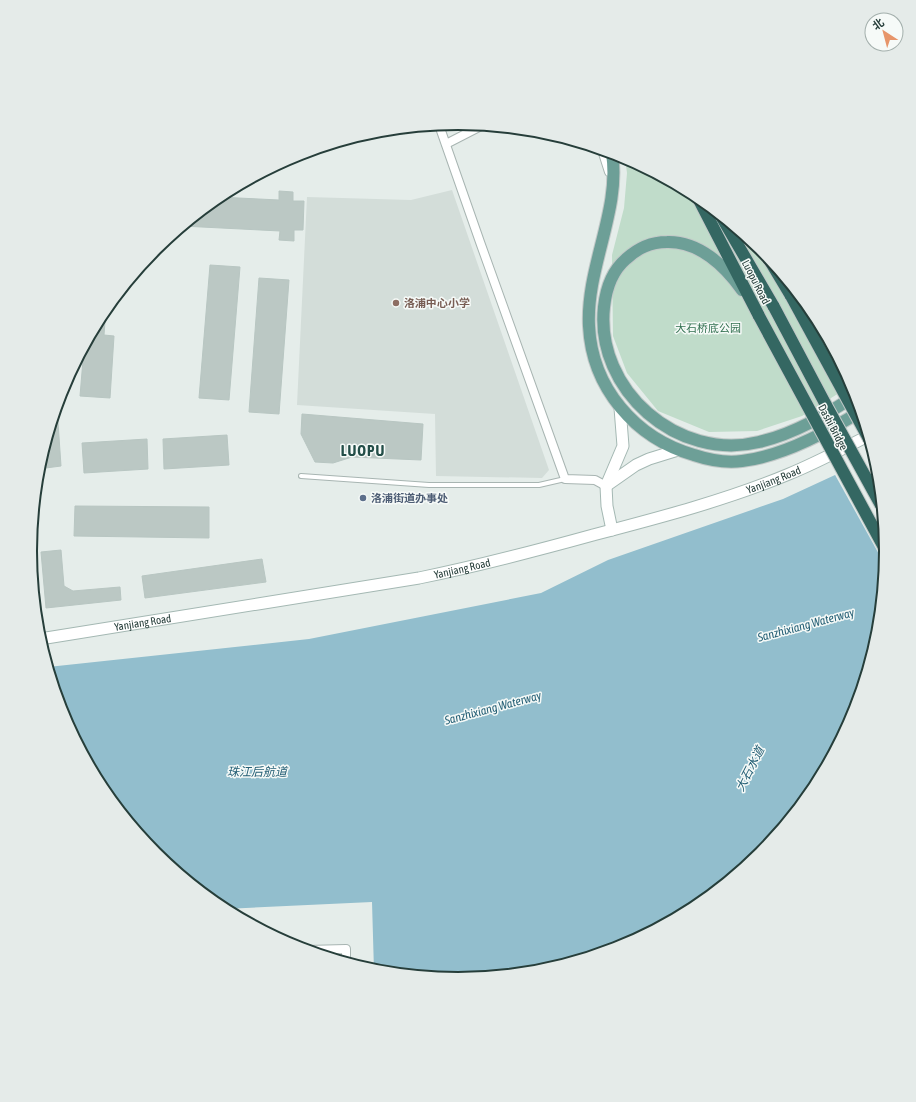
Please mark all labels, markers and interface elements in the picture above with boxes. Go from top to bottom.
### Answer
north arrow [864,12,904,52]
text: 北 [870,16,886,32]
street label: Luopu Road [740,258,772,306]
place label: 洛浦中心小学 [404,297,470,309]
marker: 洛浦中心小学 [391,298,401,308]
park label: 大石桥底公园 [675,322,741,334]
street label: Dashi Bridge [816,402,850,452]
district label: LUOPU [341,442,385,459]
street label: Yanjiang Road [745,464,803,496]
place label: 洛浦街道办事处 [371,492,448,504]
marker: 洛浦街道办事处 [358,493,368,503]
street label: Yanjiang Road [433,556,492,581]
water label: Sanzhixiang Waterway [755,605,856,645]
street label: Yanjiang Road [113,612,172,633]
water label: Sanzhixiang Waterway [442,688,543,728]
water label: 大石水道 [733,743,768,794]
water label: 珠江后航道 [227,765,289,779]

